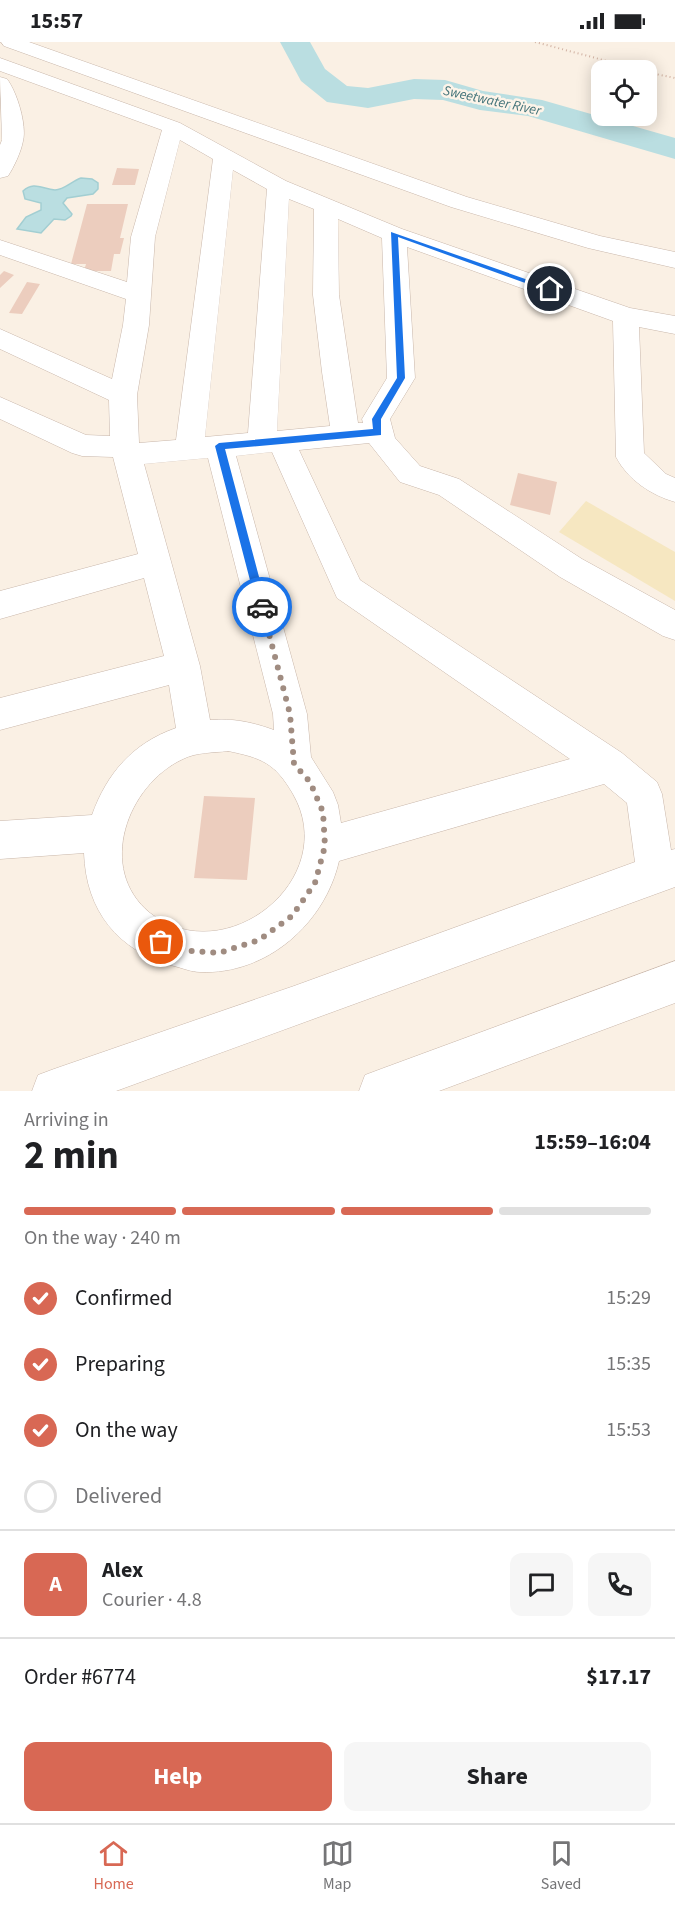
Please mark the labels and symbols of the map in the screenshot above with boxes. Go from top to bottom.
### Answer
water label: Sweetwater River [441,81,544,121]
pin [524,263,575,314]
courier [232,577,292,637]
pin [135,916,186,967]

